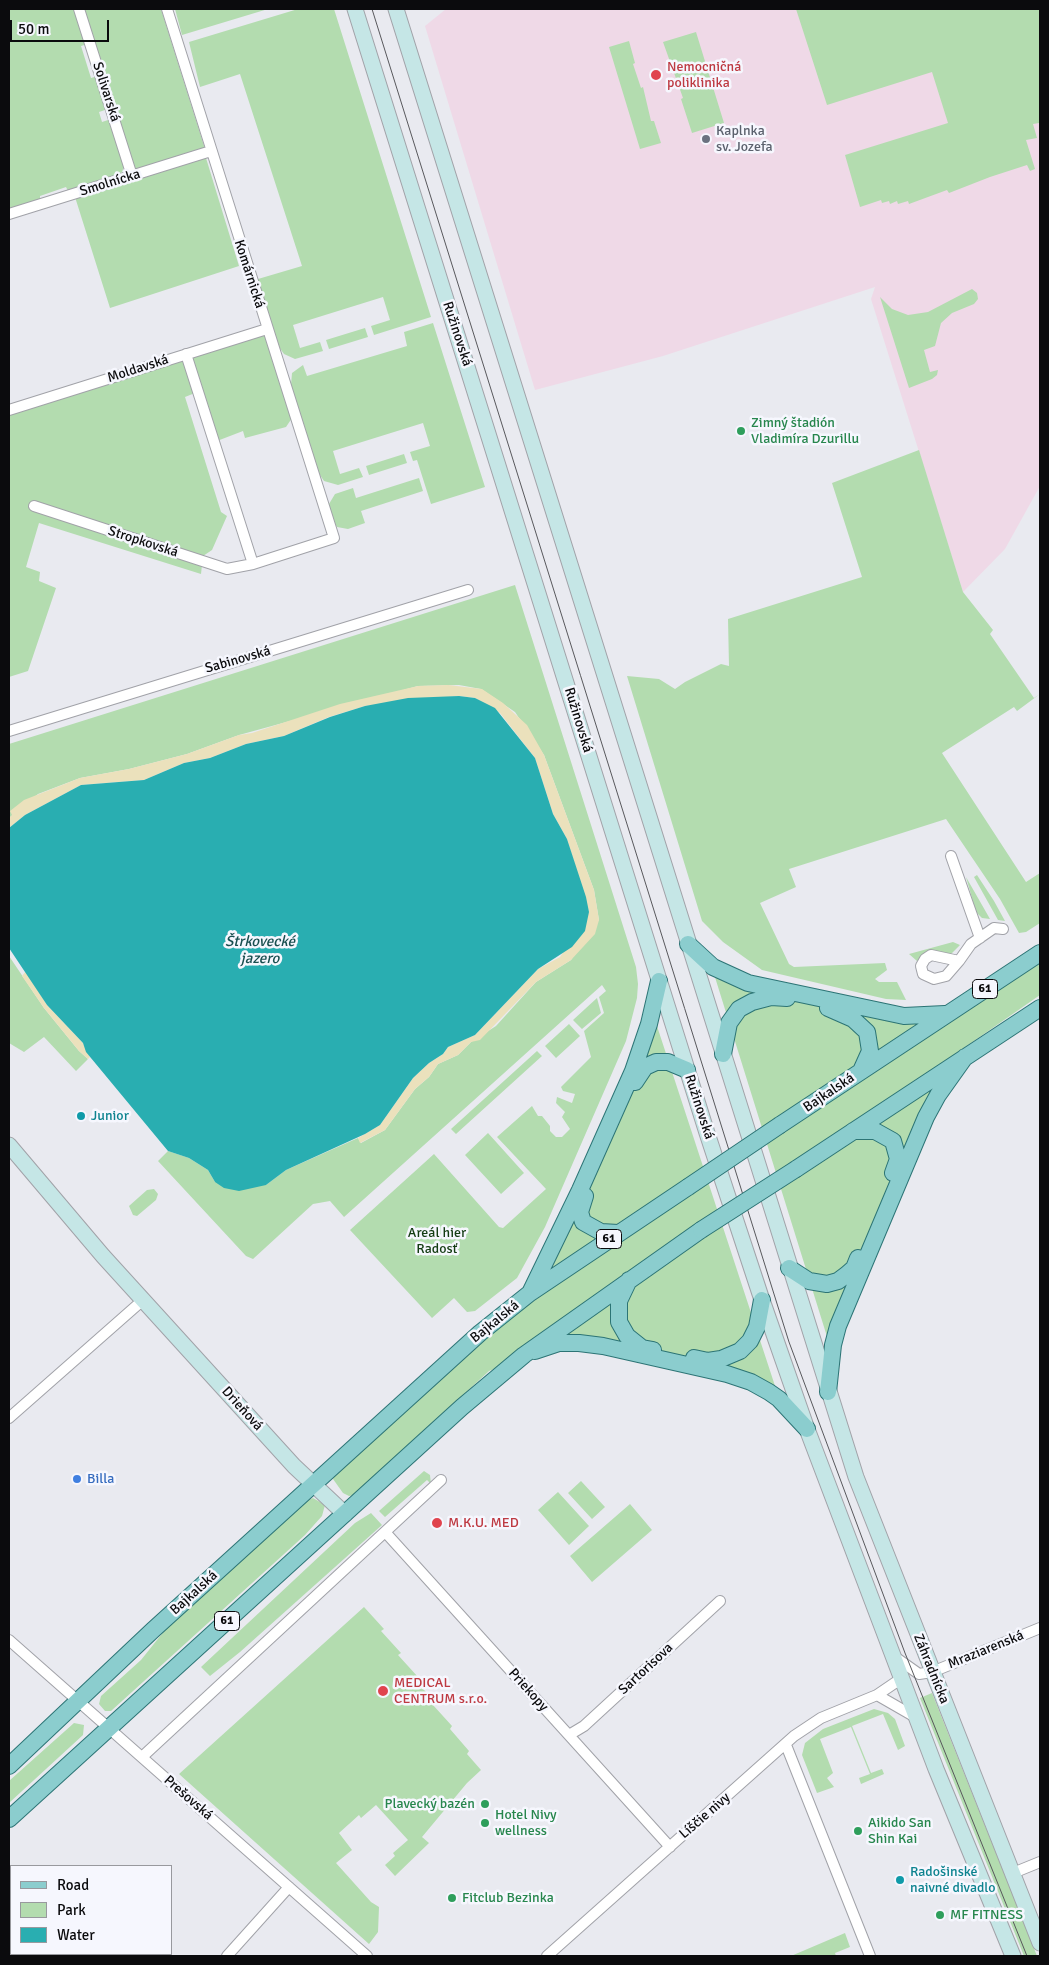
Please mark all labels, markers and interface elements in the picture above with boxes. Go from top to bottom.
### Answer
scale bar [12,10,111,42]
text: 50 m [18,20,49,38]
place label: Nemocničná poliklinika [667,59,741,92]
street label: Solivarská [88,60,124,124]
marker: Nemocničná poliklinika [649,68,663,82]
place label: Kaplnka sv. Jozefa [716,123,773,156]
marker: Kaplnka sv. Jozefa [700,133,712,145]
street label: Smolnícka [78,166,142,200]
street label: Komárnická [230,238,268,310]
street label: Ružinovská [439,299,475,369]
street label: Moldavská [105,351,171,387]
place label: Zimný štadión Vladimíra Dzurillu [751,415,859,448]
marker: Zimný štadión Vladimíra Dzurillu [735,425,747,437]
street label: Stropkovská [106,523,180,561]
street label: Sabinovská [203,643,273,677]
street label: Ružinovská [560,685,596,755]
water label: Štrkovecké jazero [225,933,295,968]
road number: 61 [972,980,998,999]
street label: Bajkalská [800,1070,858,1116]
street label: Ružinovská [681,1072,717,1142]
place label: Junior [91,1108,129,1124]
marker: Junior [75,1110,87,1122]
park label: Areál hier Radosť [408,1225,466,1258]
road number: 61 [596,1230,622,1248]
street label: Bajkalská [467,1297,523,1347]
street label: Drieňová [218,1384,266,1434]
place label: Billa [87,1471,114,1487]
marker: Billa [71,1473,83,1485]
place label: M.K.U. MED [448,1515,519,1531]
marker: M.K.U. MED [430,1516,444,1530]
street label: Bajkalská [167,1567,221,1619]
road number: 61 [214,1612,240,1630]
street label: Mraziarenská [946,1627,1026,1673]
street label: Záhradnícka [909,1632,953,1706]
street label: Sartorisova [615,1640,677,1698]
street label: Priekopy [504,1665,552,1715]
place label: MEDICAL CENTRUM s.r.o. [394,1675,487,1708]
marker: MEDICAL CENTRUM s.r.o. [376,1684,390,1698]
street label: Prešovská [160,1772,216,1824]
street label: Líščie nivy [676,1789,734,1843]
place label: Plavecký bazén [384,1796,475,1812]
marker: Plavecký bazén [479,1798,491,1810]
place label: Hotel Nivy wellness [495,1807,557,1840]
place label: Aikido San Shin Kai [868,1815,931,1848]
marker: Hotel Nivy wellness [479,1817,491,1829]
marker: Aikido San Shin Kai [852,1825,864,1837]
place label: Radošinské naivné divadlo [910,1864,996,1896]
legend [10,1865,172,1955]
marker: Radošinské naivné divadlo [894,1874,906,1886]
text: Road [57,1876,89,1894]
place label: Fitclub Bezinka [462,1890,554,1906]
marker: Fitclub Bezinka [446,1892,458,1904]
text: Park [57,1901,86,1919]
place label: MF FITNESS [950,1907,1023,1923]
marker: MF FITNESS [934,1909,946,1921]
text: Water [57,1926,95,1944]

